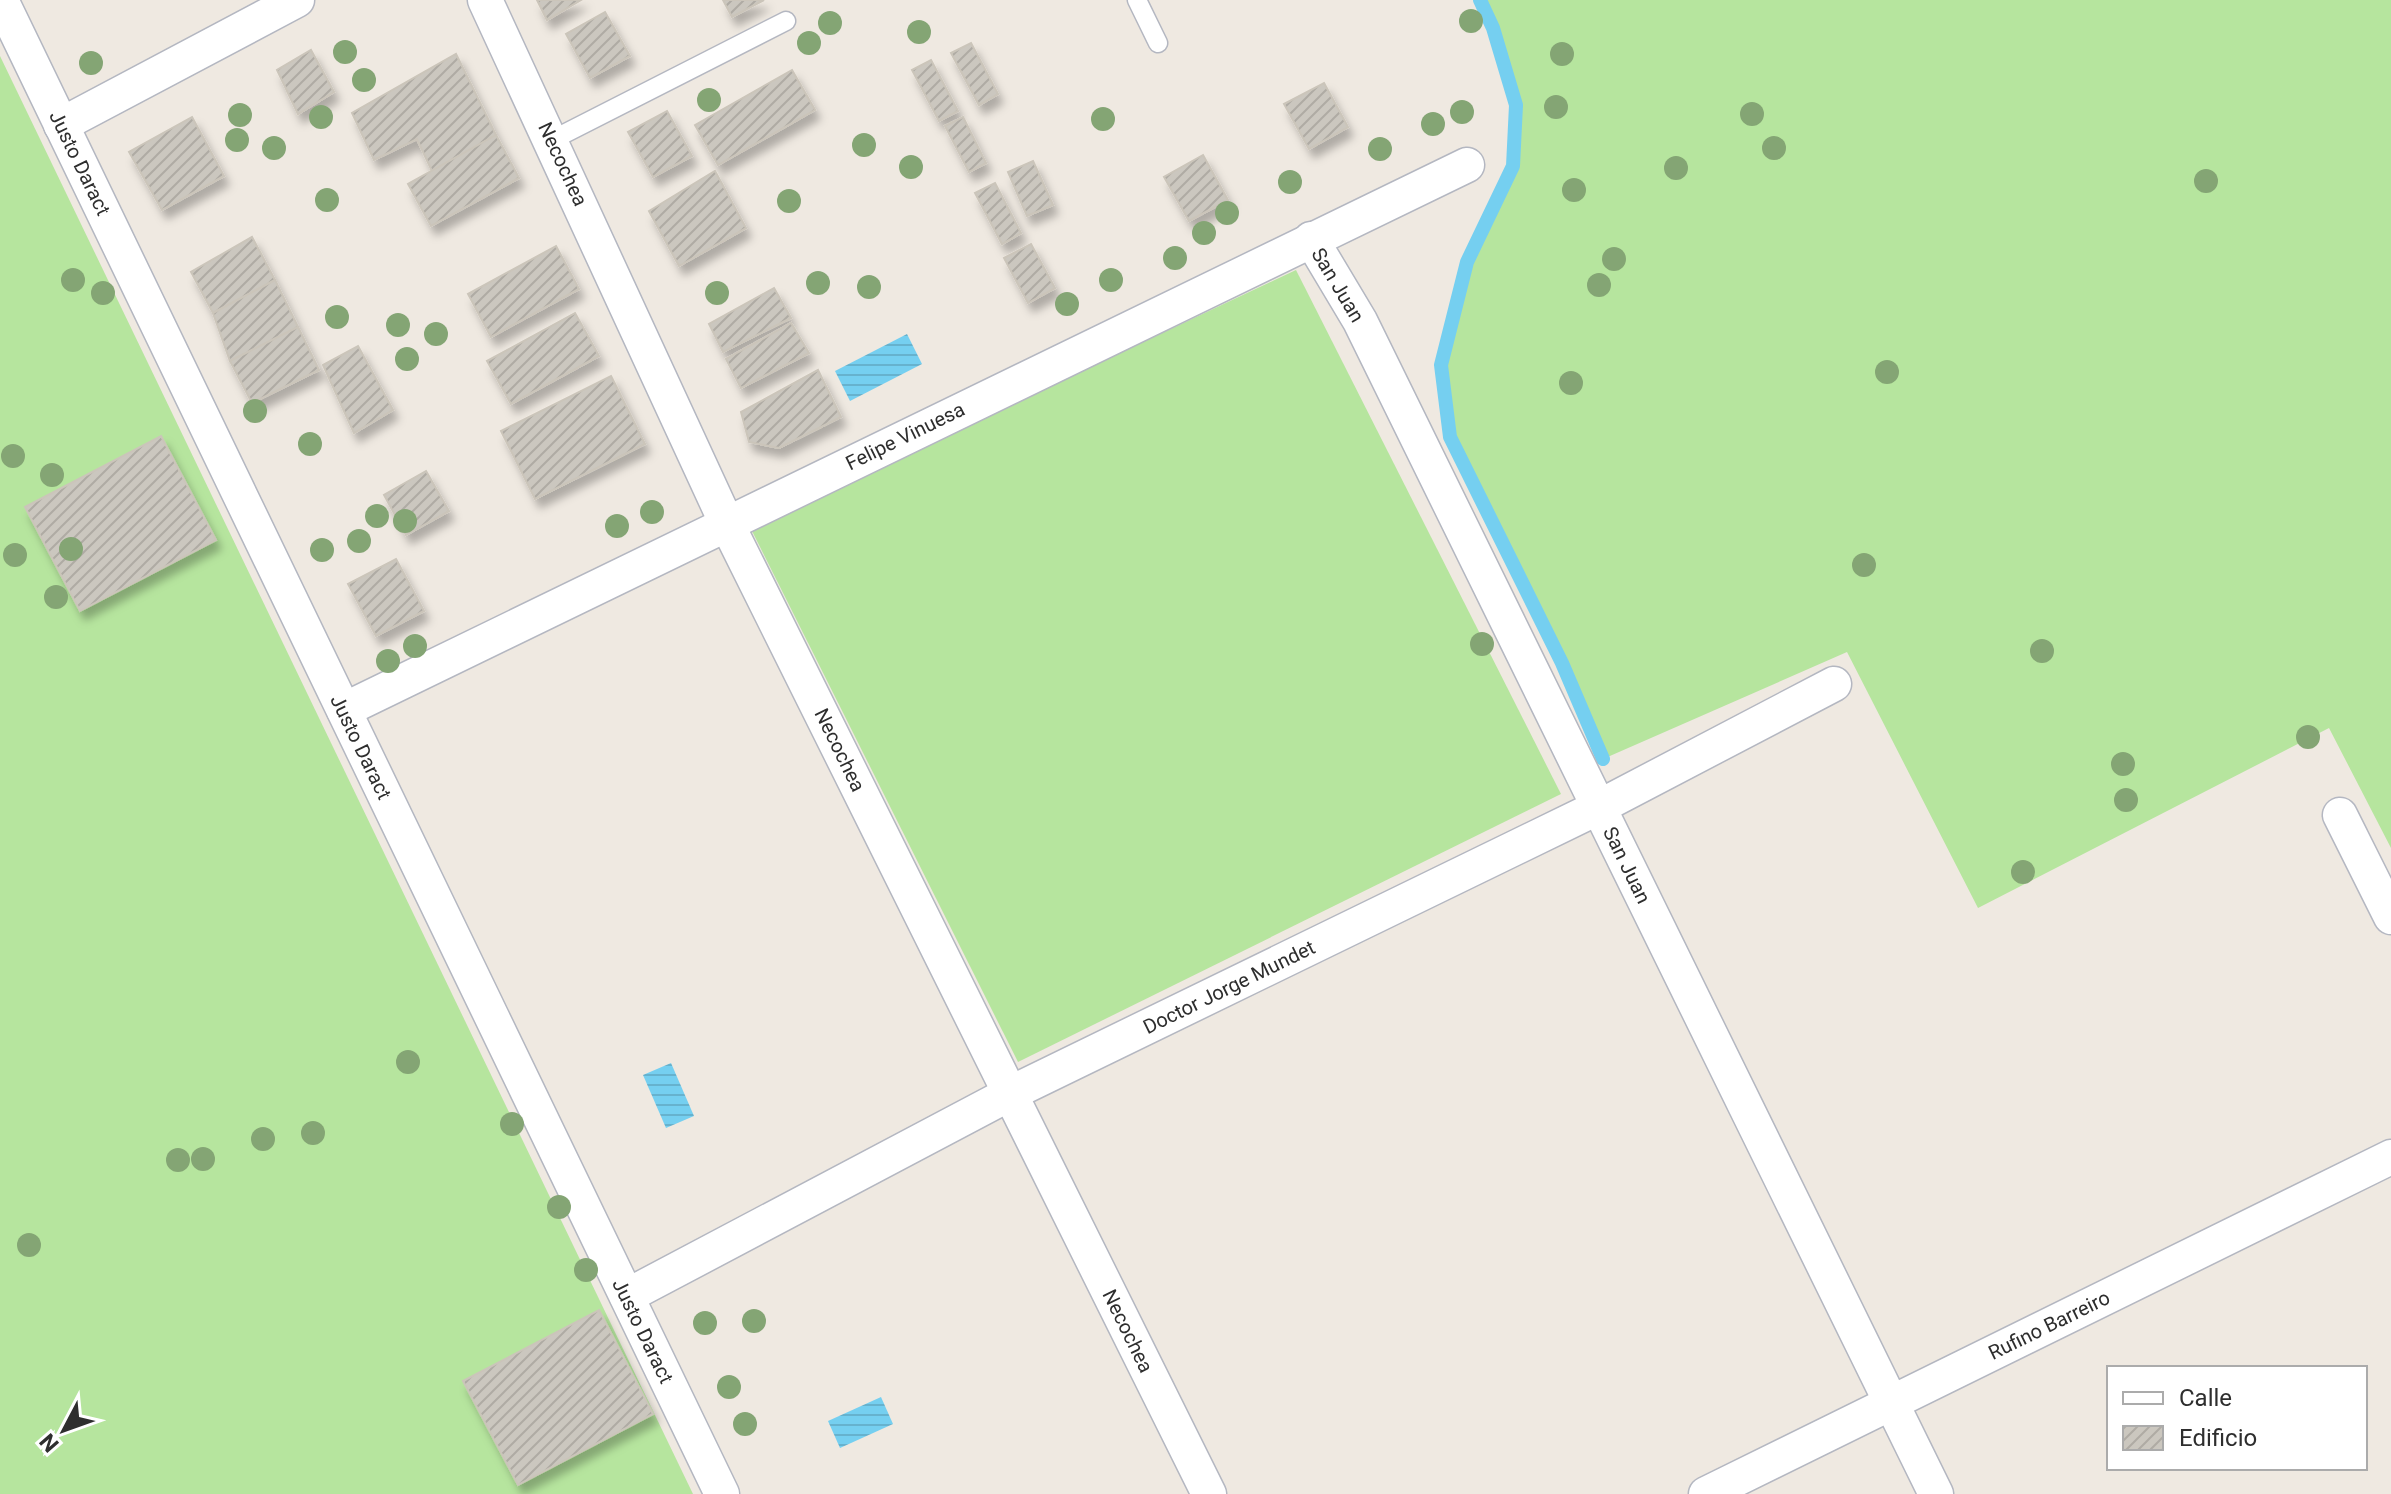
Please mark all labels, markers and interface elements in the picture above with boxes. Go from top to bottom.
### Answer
street label: Justo Daract [44,107,116,219]
street label: Necochea [533,118,593,210]
street label: San Juan [1306,243,1370,327]
street label: Felipe Vinuesa [842,397,968,475]
street label: Justo Daract [325,691,397,803]
street label: Necochea [810,704,870,796]
street label: San Juan [1598,823,1656,907]
street label: Doctor Jorge Mundet [1139,935,1319,1039]
street label: Justo Daract [607,1275,679,1387]
street label: Necochea [1098,1285,1158,1377]
street label: Rufino Barreiro [1984,1285,2114,1365]
legend [2107,1366,2367,1470]
text: Calle [2179,1384,2232,1412]
north arrow [24,1390,104,1470]
text: Edificio [2179,1424,2257,1452]
text: N [35,1429,64,1457]

